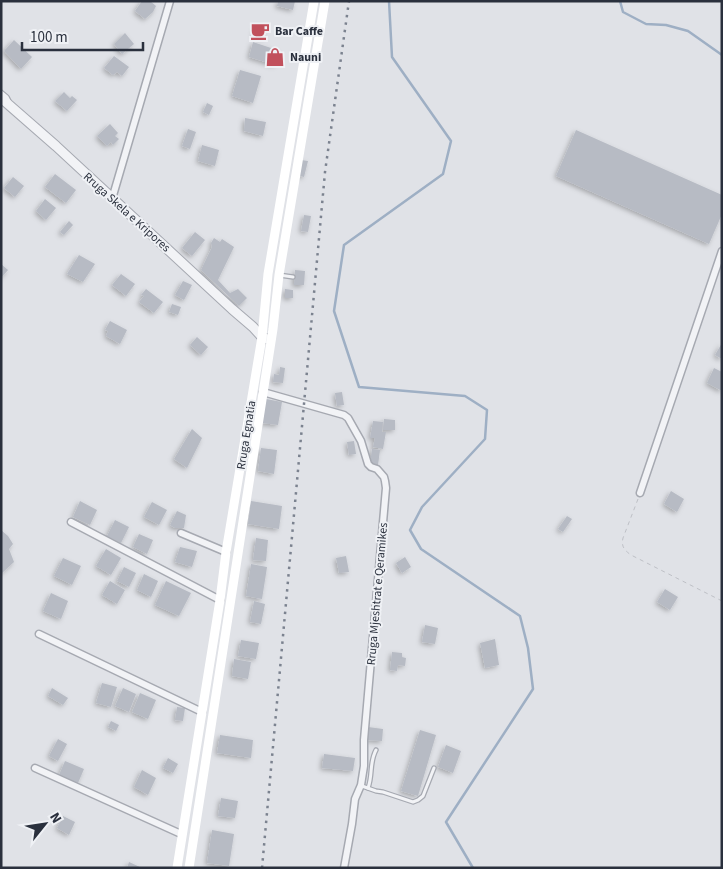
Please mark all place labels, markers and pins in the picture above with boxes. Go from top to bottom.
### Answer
cafe icon: Bar Caffe [249,20,271,42]
place label: Bar Caffe [275,23,323,40]
shop icon: Nauni [264,46,286,68]
place label: Nauni [290,49,321,66]

